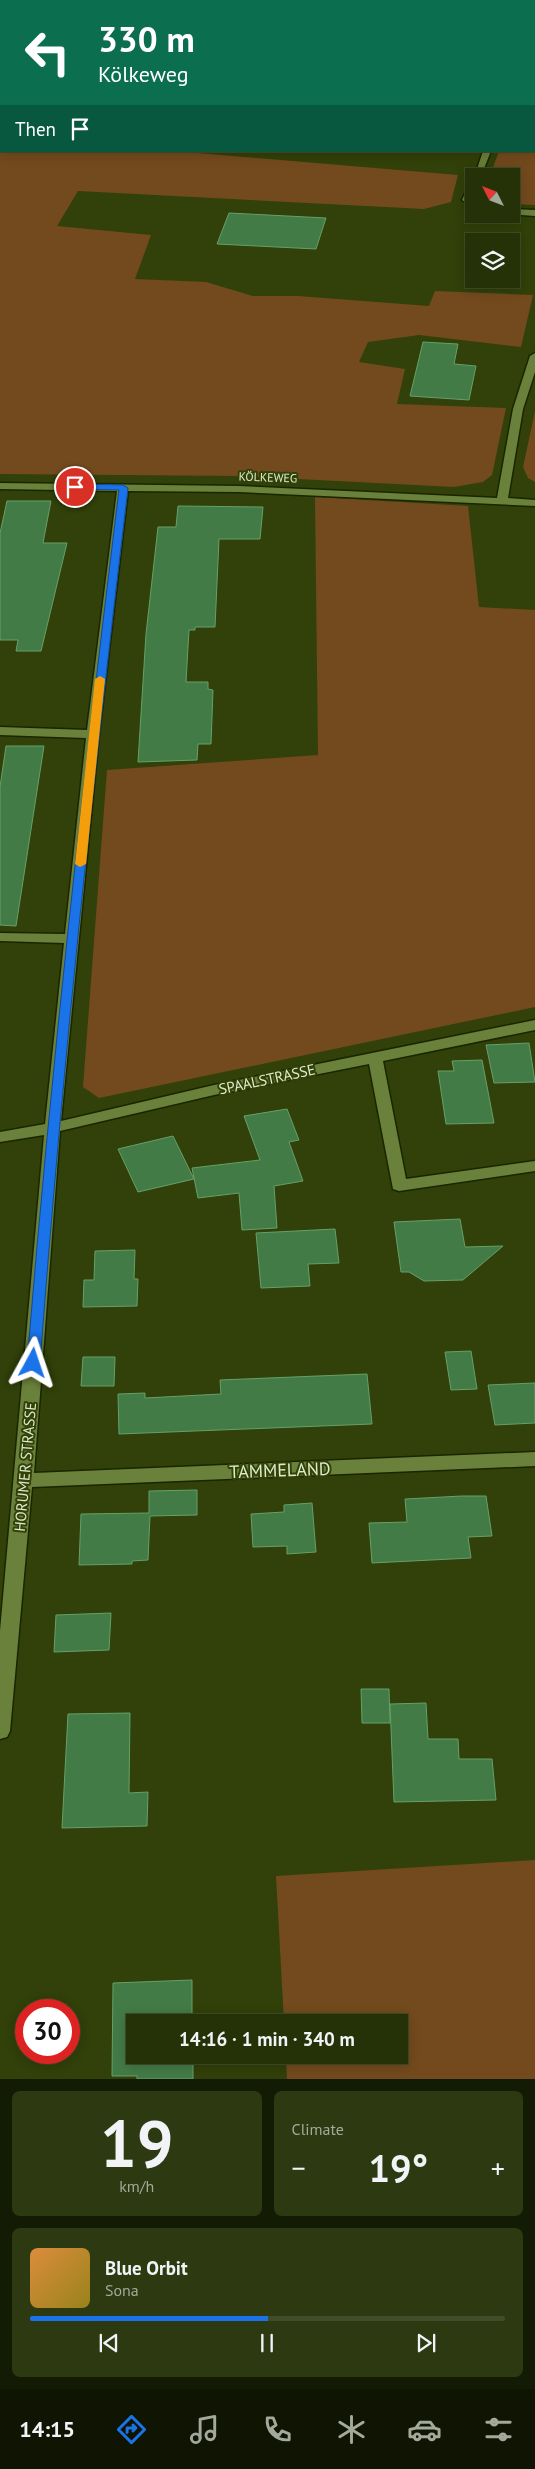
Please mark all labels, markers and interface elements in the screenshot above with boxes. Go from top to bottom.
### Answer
text: 330 m [98,16,195,62]
icon: left [15,20,80,85]
text: Kölkeweg [98,60,188,88]
icon: arrive [66,115,94,143]
text: Then [15,117,56,141]
north arrow [465,168,520,222]
map controls [465,168,520,288]
button: layers [465,233,520,288]
pin [54,466,96,508]
street label: KÖLKEWEG [238,468,298,486]
icon: arrive [61,473,89,501]
street label: SPAALSTRASSE [217,1059,317,1099]
position arrow [6,1336,58,1388]
street label: HORUMER STRASSE [10,1402,40,1532]
street label: TAMMELAND [229,1457,331,1483]
speed limit sign: 30 [15,1999,80,2064]
text: 14:16 · 1 min · 340 m [179,2027,355,2051]
text: 19 [100,2101,174,2185]
text: Climate [292,2119,344,2139]
text: 19° [368,2143,428,2192]
text: − [292,2149,306,2186]
text: + [491,2149,505,2186]
text: km/h [119,2176,154,2196]
text: Blue Orbit [105,2256,188,2280]
text: Sona [105,2280,139,2300]
icon: previous [95,2329,123,2357]
icon: pause [253,2329,281,2357]
icon: next [412,2329,440,2357]
icon: directions [114,2412,149,2447]
icon: music [187,2412,222,2447]
icon: phone [260,2412,295,2447]
icon: climate [334,2412,369,2447]
icon: car [407,2412,442,2447]
icon: filters [481,2412,516,2447]
text: 14:15 [19,2415,75,2443]

